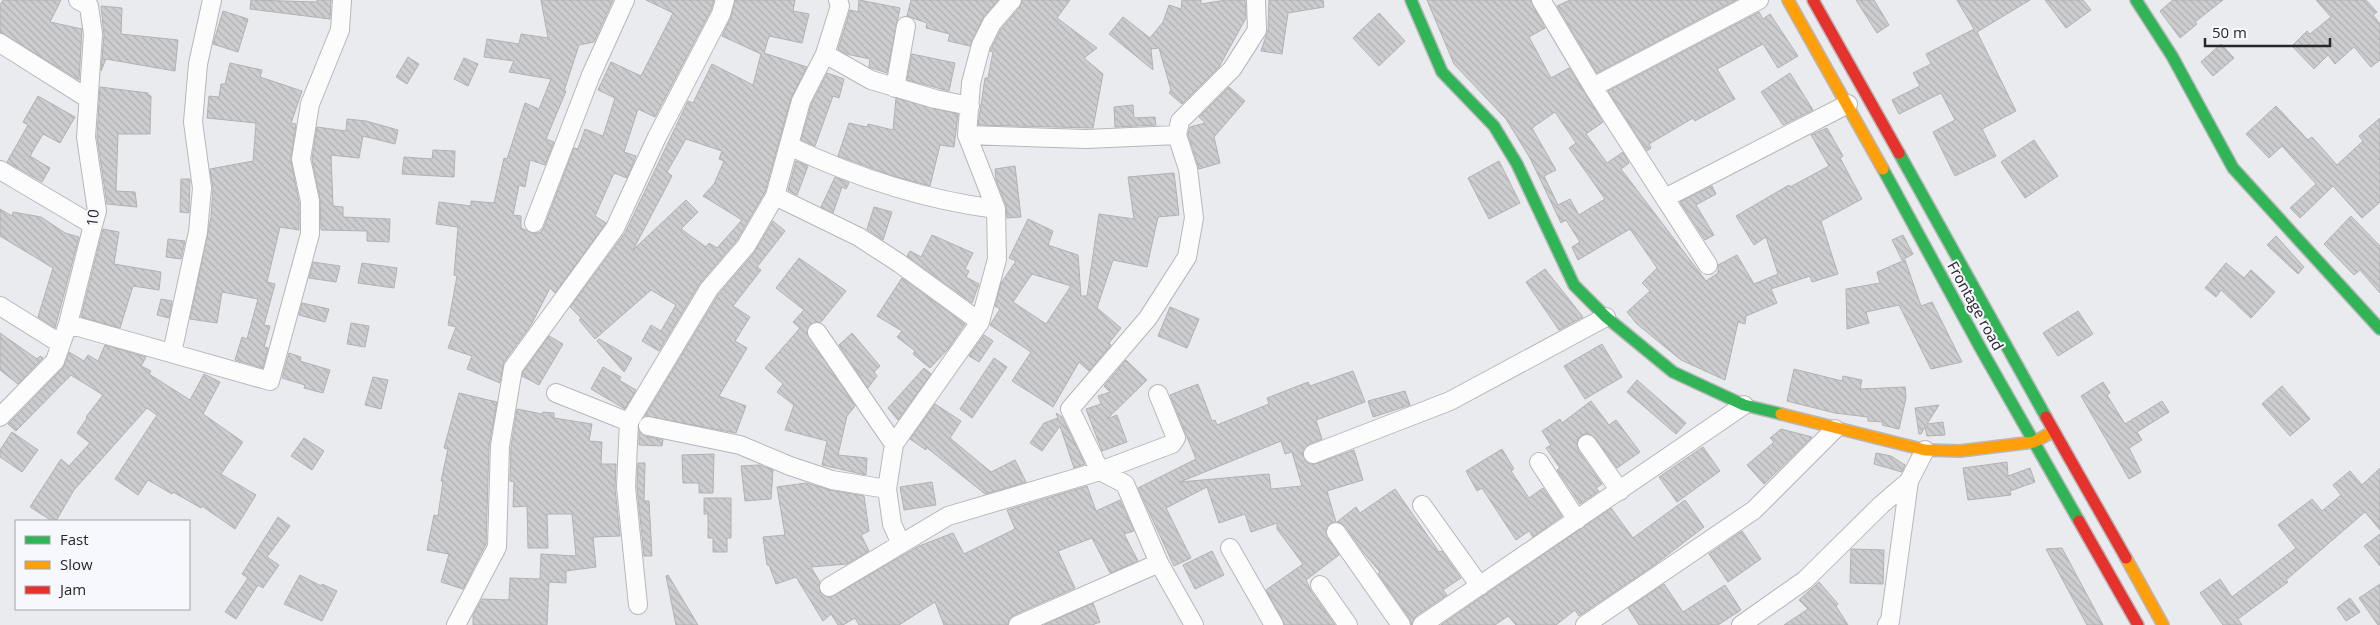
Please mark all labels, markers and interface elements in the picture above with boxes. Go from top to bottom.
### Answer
scale bar [2205,15,2330,47]
text: 50 m [2212,22,2247,42]
street label: 10 [81,208,103,228]
street label: Frontage road [1943,257,2009,354]
legend [15,520,190,610]
text: Fast [60,529,89,549]
text: Slow [60,554,93,574]
text: Jam [58,579,86,599]

